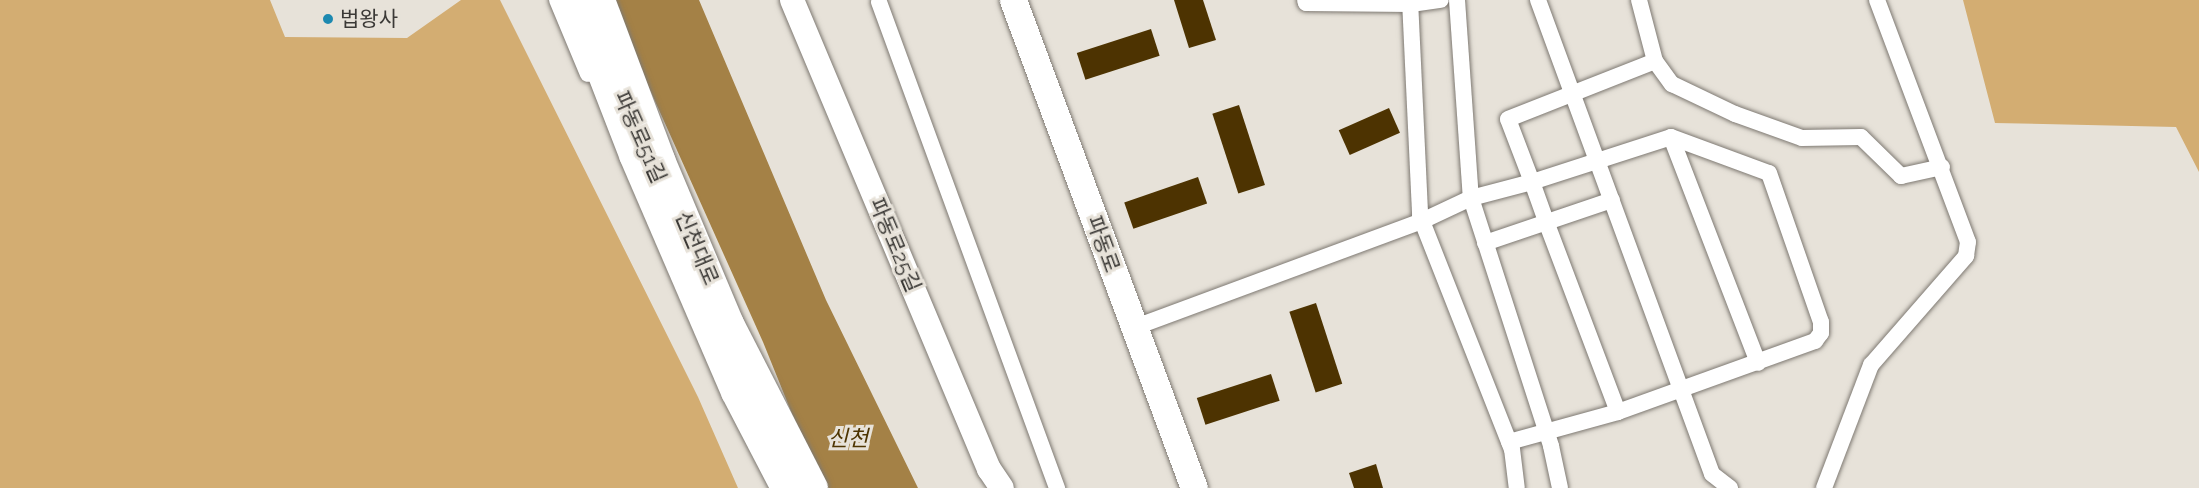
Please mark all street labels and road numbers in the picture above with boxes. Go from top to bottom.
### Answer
street label: 파동로51길 [609,87,671,187]
street label: 파동로25길 [864,194,926,296]
street label: 신천대로 [670,208,724,288]
street label: 파동로 [1081,212,1125,276]

